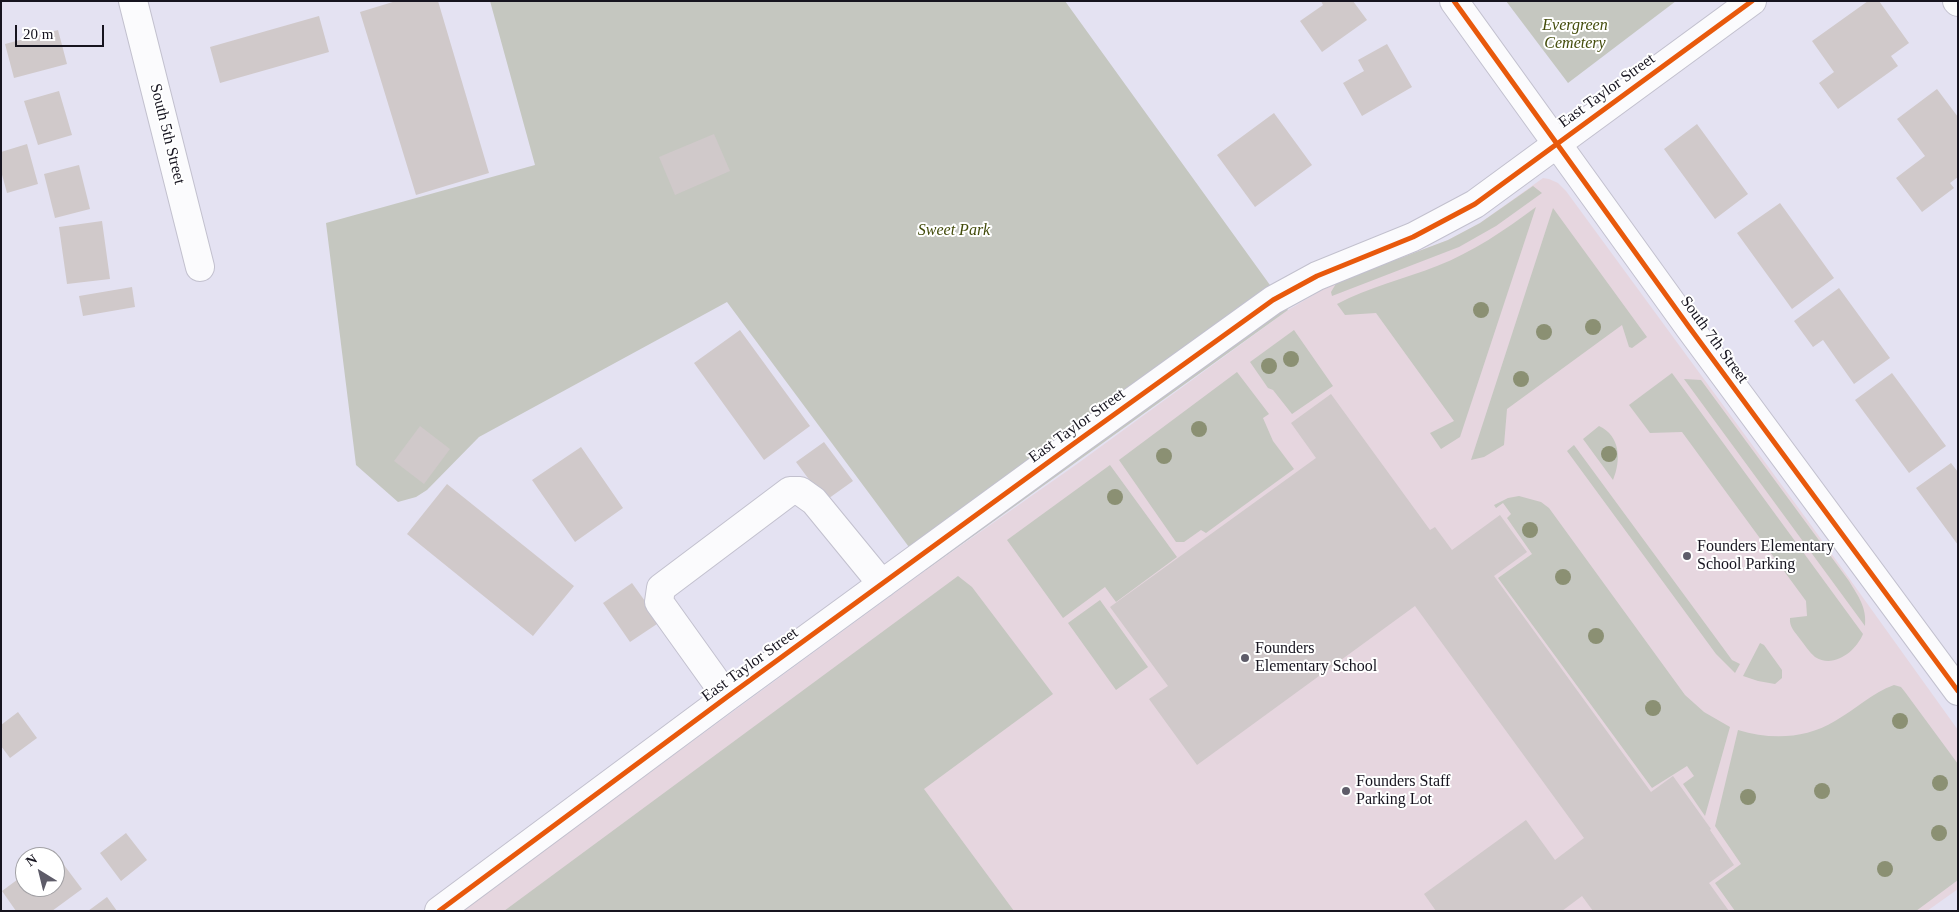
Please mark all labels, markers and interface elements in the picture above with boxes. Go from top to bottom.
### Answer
scale bar [18,15,106,47]
park label: Evergreen Cemetery [1542,16,1608,54]
text: 20 m [23,26,53,42]
street label: East Taylor Street [1555,50,1659,132]
street label: South 5th Street [145,82,189,186]
park label: Sweet Park [918,221,990,241]
street label: South 7th Street [1676,293,1752,387]
street label: East Taylor Street [1025,385,1129,467]
place label: Founders Elementary School Parking [1697,537,1834,575]
marker: Founders Elementary School Parking [1681,550,1693,562]
street label: East Taylor Street [698,624,802,706]
place label: Founders Elementary School [1255,639,1377,677]
marker: Founders Elementary School [1239,652,1251,664]
place label: Founders Staff Parking Lot [1356,772,1450,810]
marker: Founders Staff Parking Lot [1340,785,1352,797]
north arrow [15,847,65,897]
text: N [23,851,40,869]

